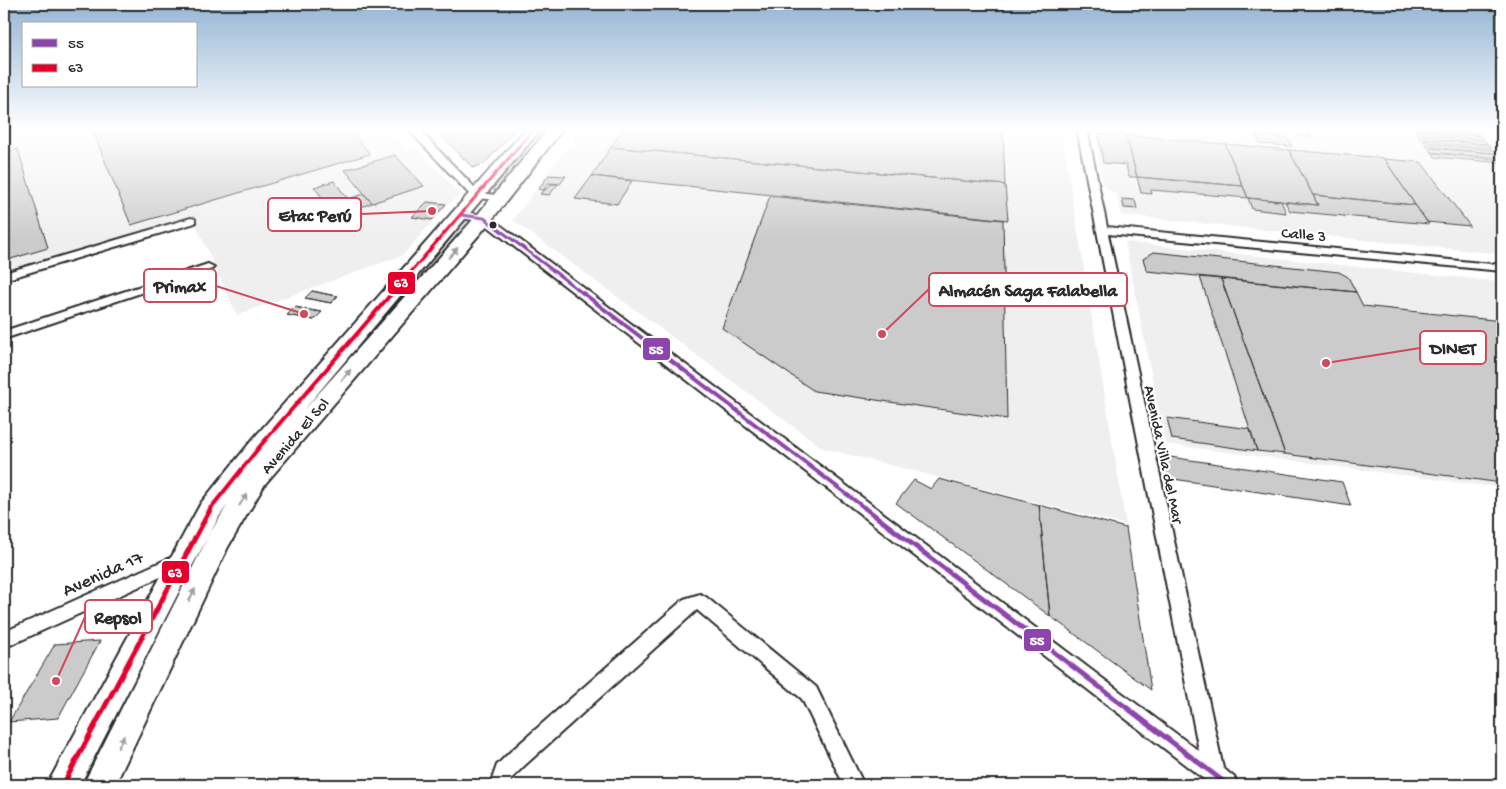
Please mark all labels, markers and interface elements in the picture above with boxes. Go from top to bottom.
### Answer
legend [22,22,198,88]
text: 55 [68,36,84,54]
text: 63 [68,60,84,78]
callout: Etac Perú [268,198,361,231]
text: Etac Perú [279,207,352,228]
unlabelled marker [488,220,498,230]
street label: Calle 3 [1280,225,1327,248]
one-way arrow [448,246,459,259]
callout: Primax [144,269,216,302]
line badge: 63 [387,271,416,295]
callout: Almacén Saga Falabella [929,273,1127,306]
text: 63 [394,276,408,293]
text: Primax [153,278,207,299]
text: Almacén Saga Falabella [938,282,1118,303]
callout: DINET [1420,331,1486,364]
line badge: 55 [642,337,671,361]
text: DINET [1428,340,1477,361]
text: 55 [649,343,664,360]
one-way arrow [340,369,352,381]
street label: Avenida Villa del Mar [1138,384,1186,527]
street label: Avenida El Sol [259,395,335,479]
one-way arrow [238,493,248,507]
street label: Avenida 17 [59,547,149,603]
line badge: 63 [161,560,190,584]
text: 63 [168,566,182,583]
one-way arrow [187,588,196,603]
callout: Repsol [85,600,152,633]
text: Repsol [93,609,142,630]
line badge: 55 [1023,628,1052,652]
text: 55 [1030,634,1045,651]
one-way arrow [117,735,125,749]

